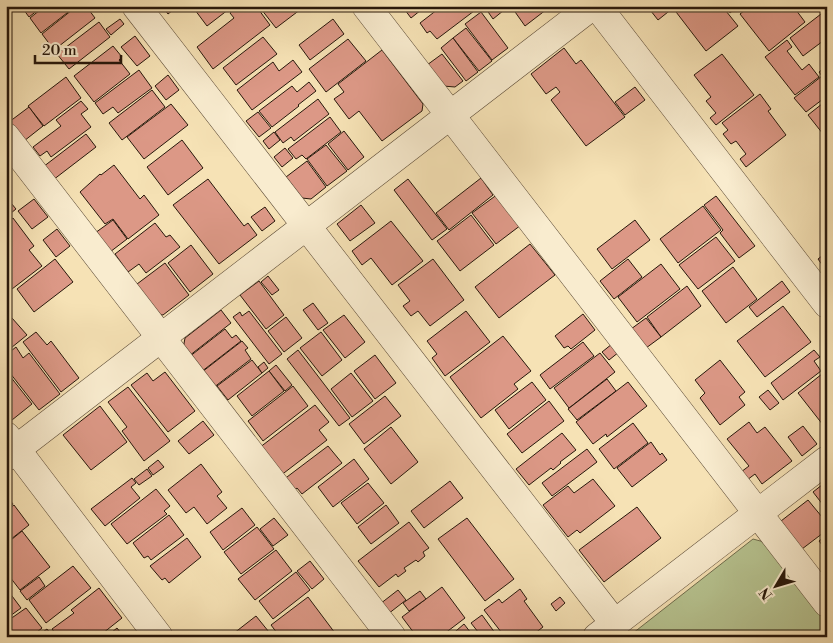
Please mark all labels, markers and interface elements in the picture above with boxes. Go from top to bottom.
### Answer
scale bar [35,32,121,64]
text: 20 m [42,41,77,60]
north arrow [750,560,800,610]
text: N [756,583,777,603]

